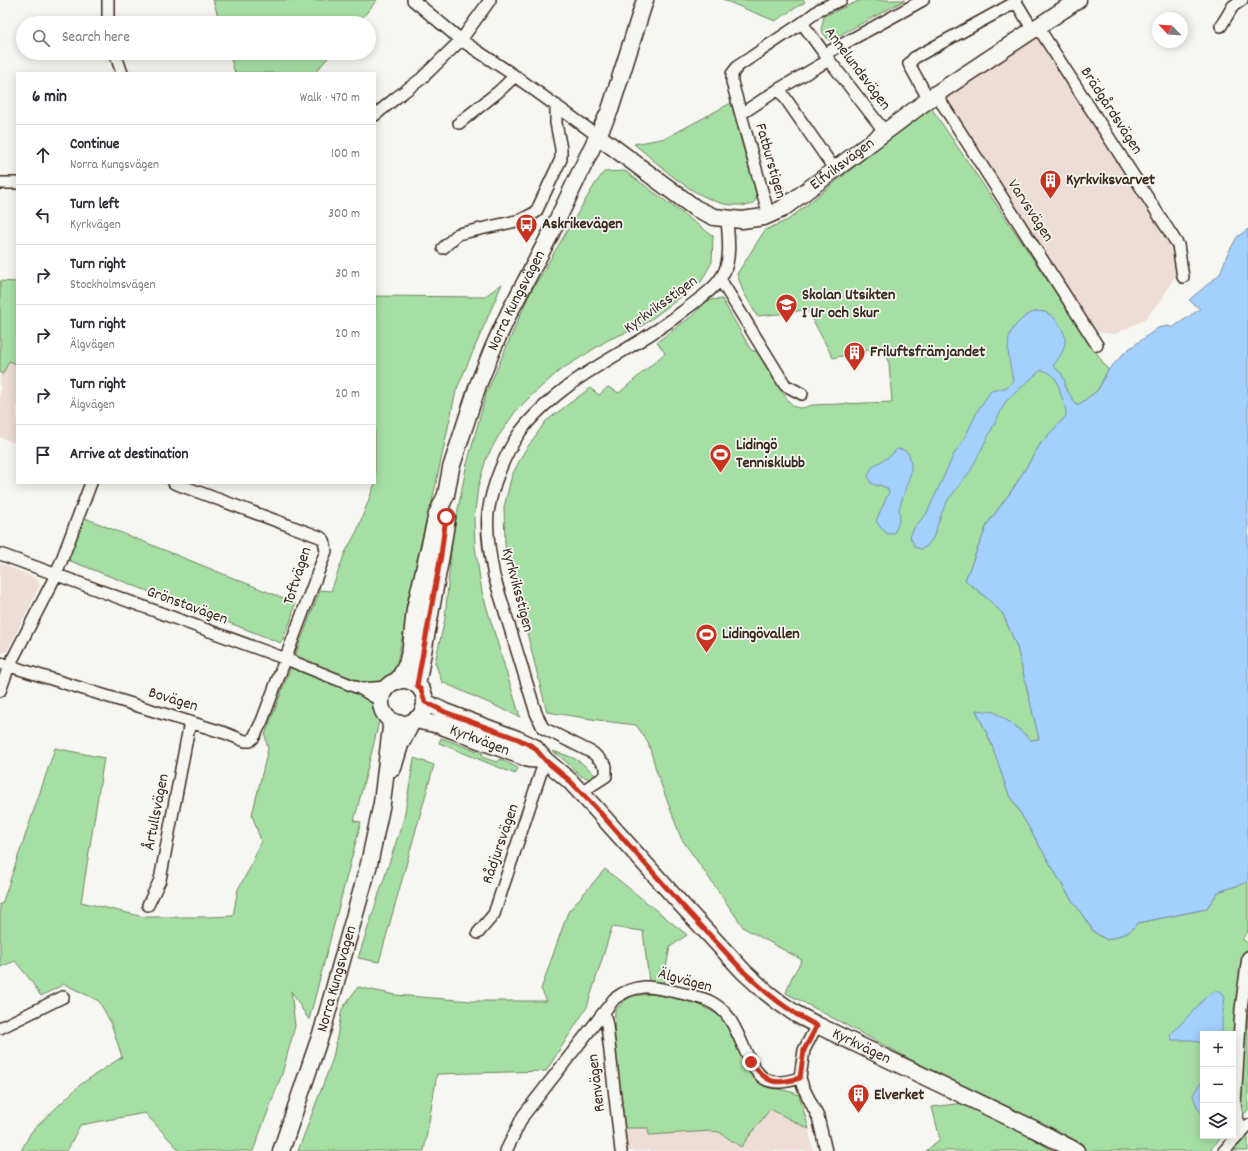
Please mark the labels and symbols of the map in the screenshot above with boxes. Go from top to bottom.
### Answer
north arrow [1152,12,1188,48]
street label: Annelundsvägen [818,23,896,115]
street label: Brädgårdsvägen [1074,63,1148,159]
street label: Fatburstigen [748,121,792,201]
street label: Elfviksvägen [805,132,879,196]
building icon: Kyrkviksvarvet [1037,167,1063,200]
place label: Kyrkviksvarvet [1066,169,1155,192]
street label: Varvsvägen [1001,175,1059,247]
bus stop icon: Askrikevägen [513,211,539,244]
place label: Askrikevägen [542,213,623,236]
street label: Norra Kungsvägen [482,246,551,355]
street label: Kyrkviksstigen [619,270,703,340]
place label: Skolan Utsikten I Ur och Skur [802,284,895,325]
school or university icon: Skolan Utsikten I Ur och Skur [773,291,799,324]
building icon: Friluftsfrämjandet [841,339,867,372]
place label: Friluftsfrämjandet [870,341,985,364]
place label: Lidingö Tennisklubb [736,434,805,475]
sports icon: Lidingö Tennisklubb [708,441,734,474]
route start [437,508,455,526]
street label: Toftvägen [278,544,318,608]
street label: Kyrkviksstigen [495,545,539,635]
street label: Grönstavägen [143,581,231,631]
sports icon: Lidingövallen [693,621,719,654]
place label: Lidingövallen [722,623,800,646]
street label: Bovägen [145,682,201,718]
street label: Kyrkvägen [446,719,513,762]
street label: Årtullsvägen [138,772,176,852]
street label: Rådjursvägen [477,801,525,887]
street label: Norra Kungsvägen [311,923,363,1035]
street label: Älgvägen [655,963,715,999]
street label: Kyrkvägen [828,1022,895,1070]
street label: Renvägen [582,1053,612,1113]
route end [742,1053,760,1071]
building icon: Elverket [846,1082,872,1115]
place label: Elverket [874,1084,924,1107]

